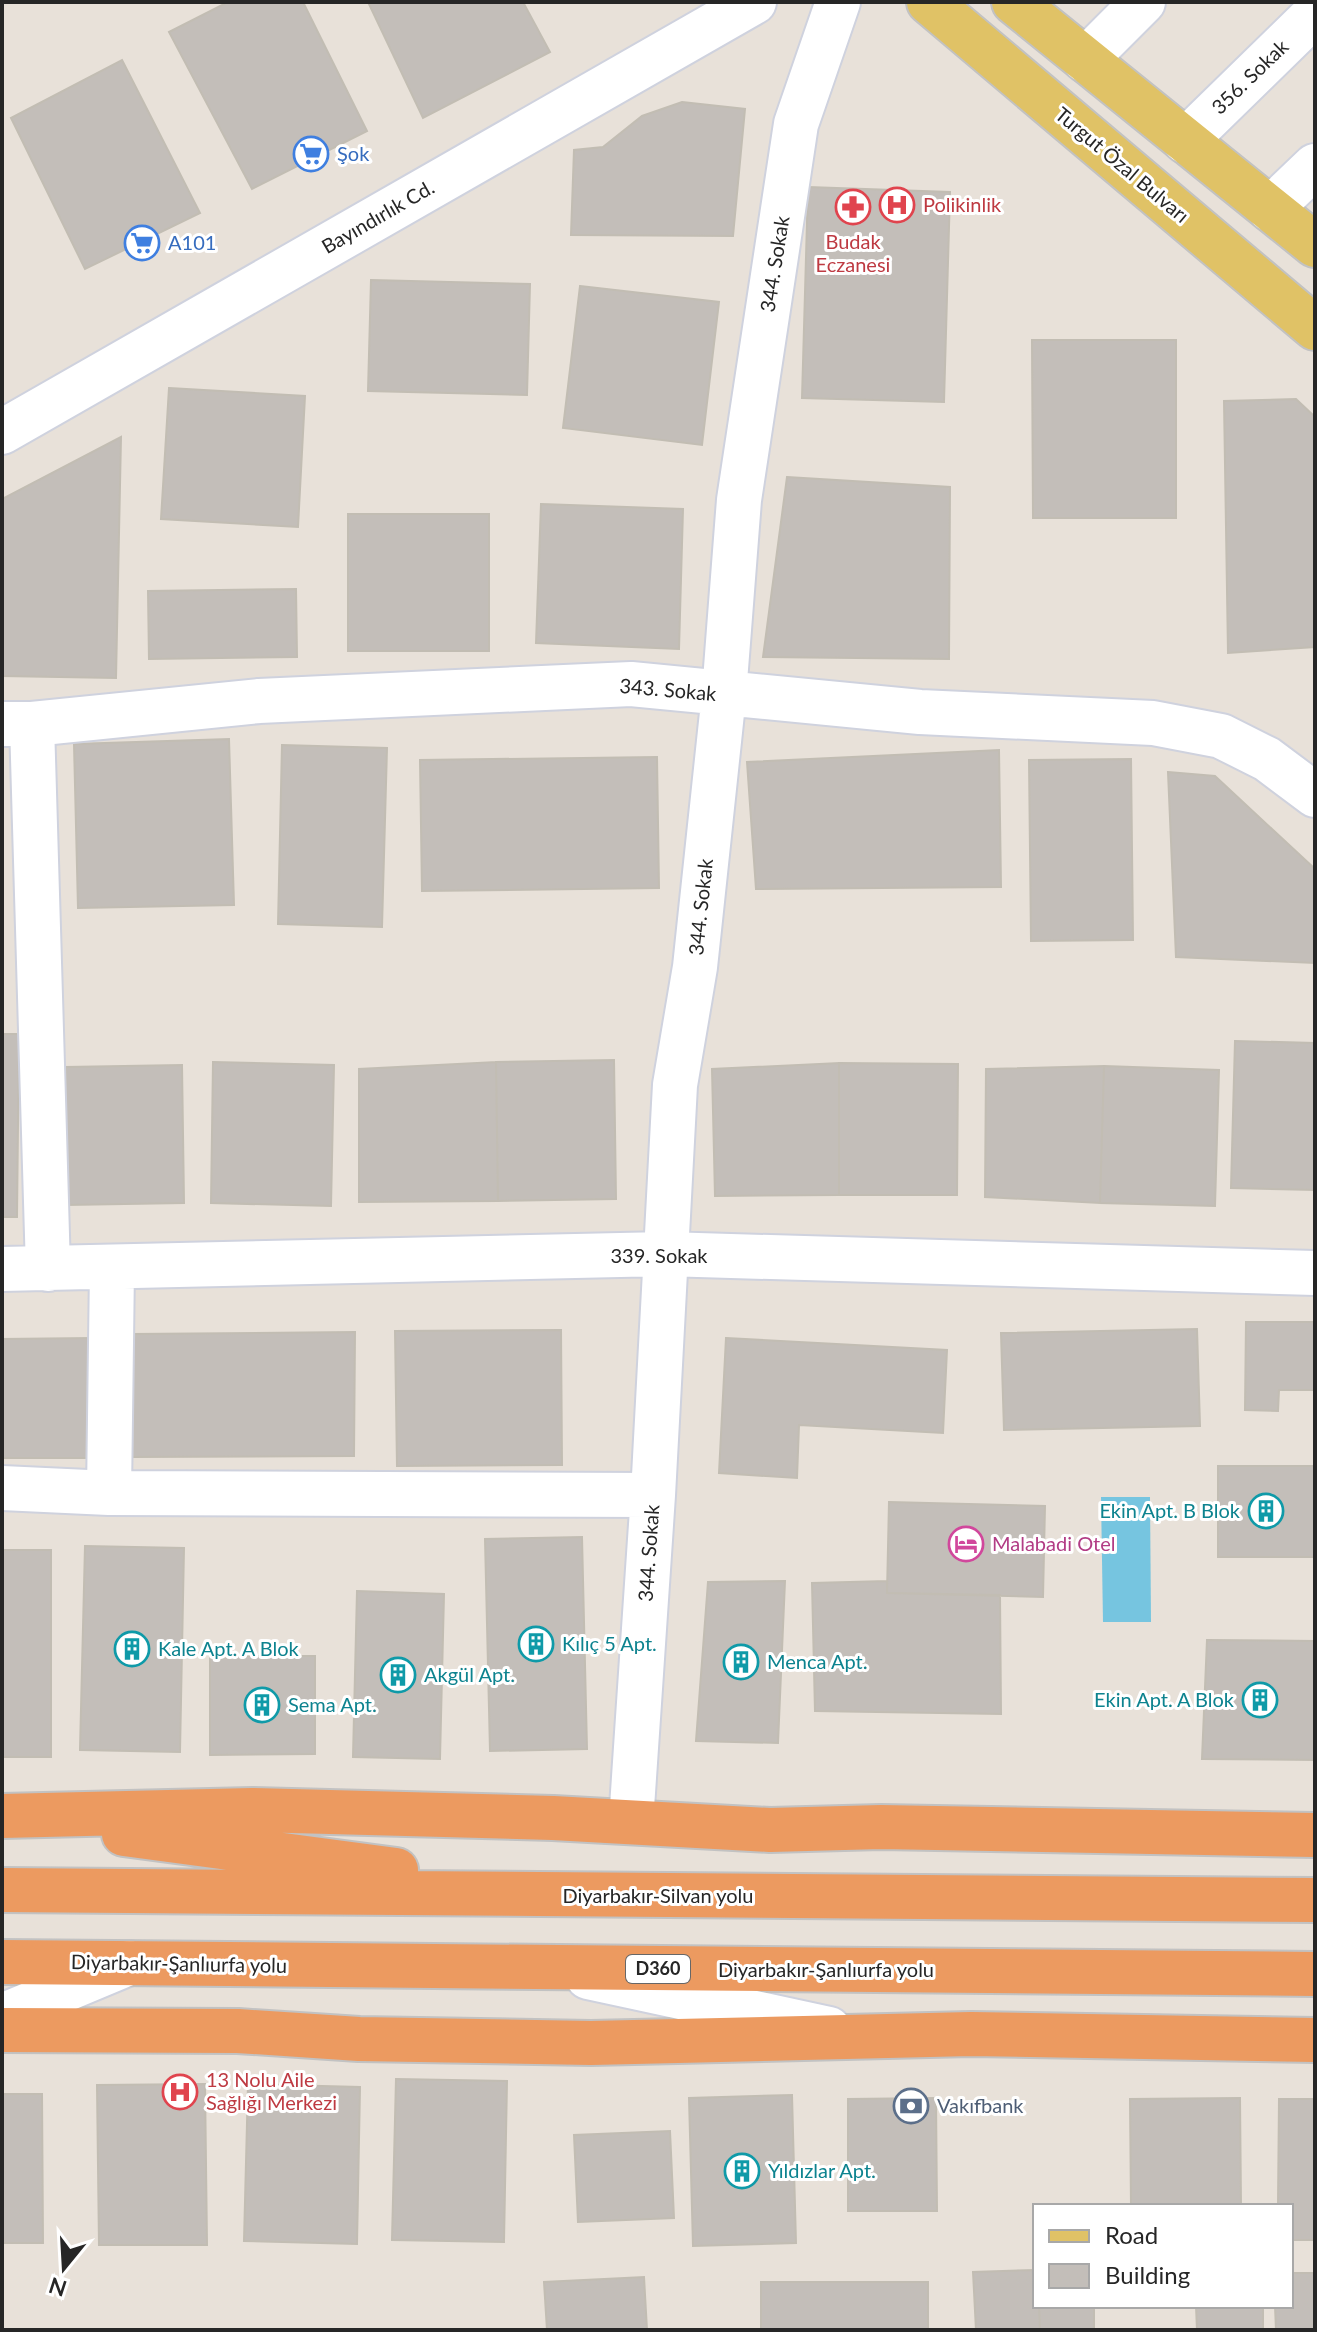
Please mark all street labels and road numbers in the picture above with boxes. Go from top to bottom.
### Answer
street label: 356. Sokak [1206,33,1293,119]
street label: Turgut Özal Bulvarı [1051,101,1194,227]
street label: Bayındırlık Cd. [317,174,438,258]
street label: 344. Sokak [755,213,794,314]
street label: 343. Sokak [619,673,718,705]
street label: 344. Sokak [683,857,717,956]
street label: 339. Sokak [610,1243,708,1267]
street label: 344. Sokak [633,1503,663,1602]
street label: Diyarbakır-Silvan yolu [563,1883,753,1907]
street label: Diyarbakır-Şanlıurfa yolu [71,1949,287,1977]
road number: D360 [626,1955,690,1983]
street label: Diyarbakır-Şanlıurfa yolu [718,1957,934,1981]

